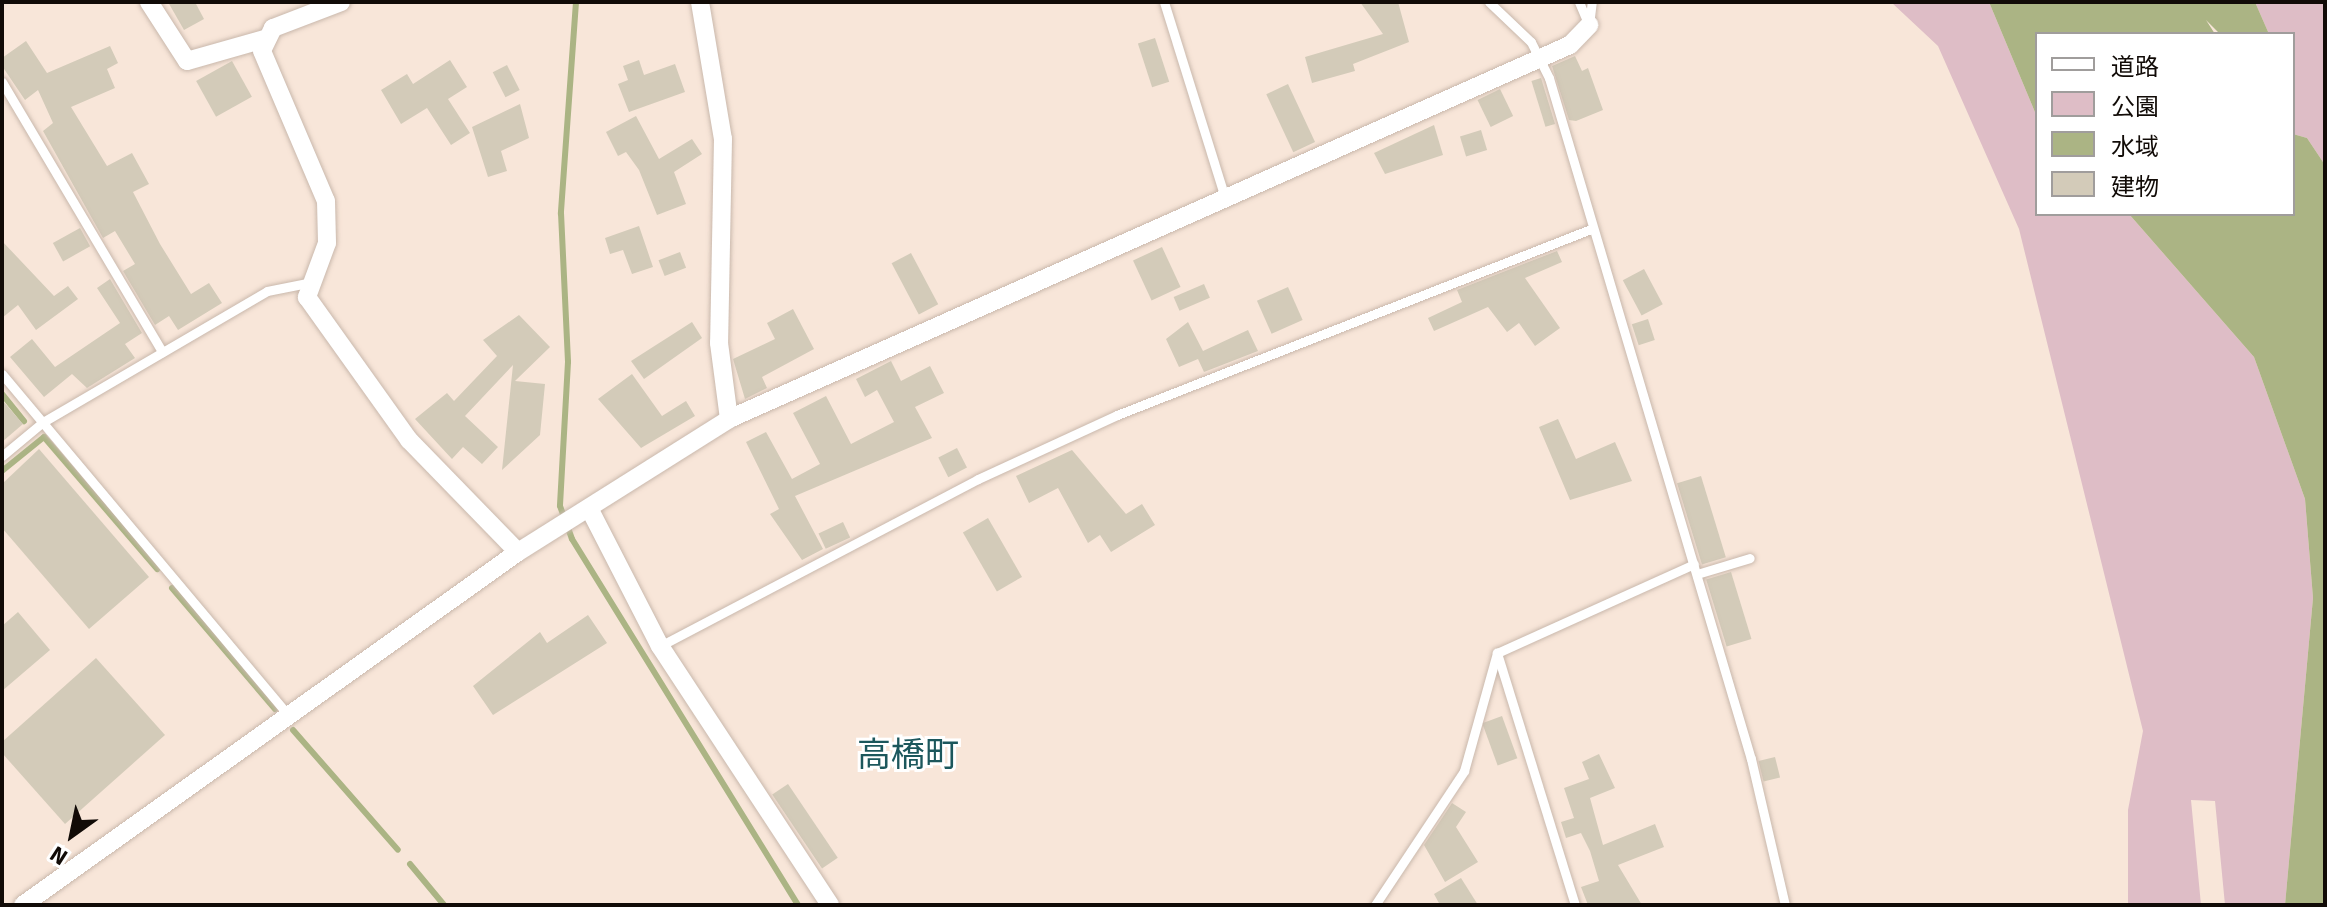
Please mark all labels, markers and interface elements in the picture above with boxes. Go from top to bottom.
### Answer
legend [2035,32,2295,216]
text: 道路 [2111,52,2159,82]
text: 公園 [2111,92,2159,122]
text: 水域 [2111,132,2159,162]
text: 建物 [2111,172,2159,202]
district label: 高橋町 [857,736,959,776]
north arrow [32,795,112,875]
text: N [45,840,72,871]

